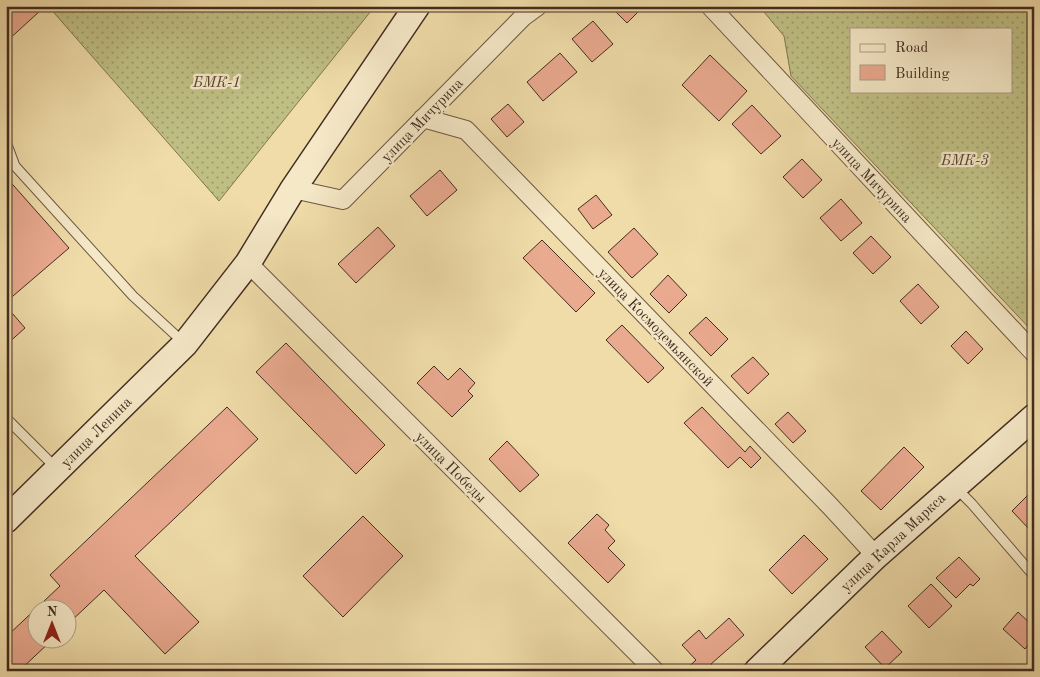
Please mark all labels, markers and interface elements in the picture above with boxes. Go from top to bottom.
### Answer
legend [850,28,1012,92]
text: Road [895,41,929,56]
text: Building [895,67,950,82]
park label: БМК-1 [192,76,241,91]
street label: улица Мичурина [379,76,467,166]
street label: улица Мичурина [828,136,914,227]
park label: БМК-3 [940,154,989,169]
street label: улица Космодемьянской [594,266,715,390]
street label: улица Ленина [59,394,136,471]
street label: улица Победы [412,430,488,506]
street label: улица Карла Маркса [839,490,950,595]
north arrow [28,600,78,650]
text: N [47,605,58,619]

